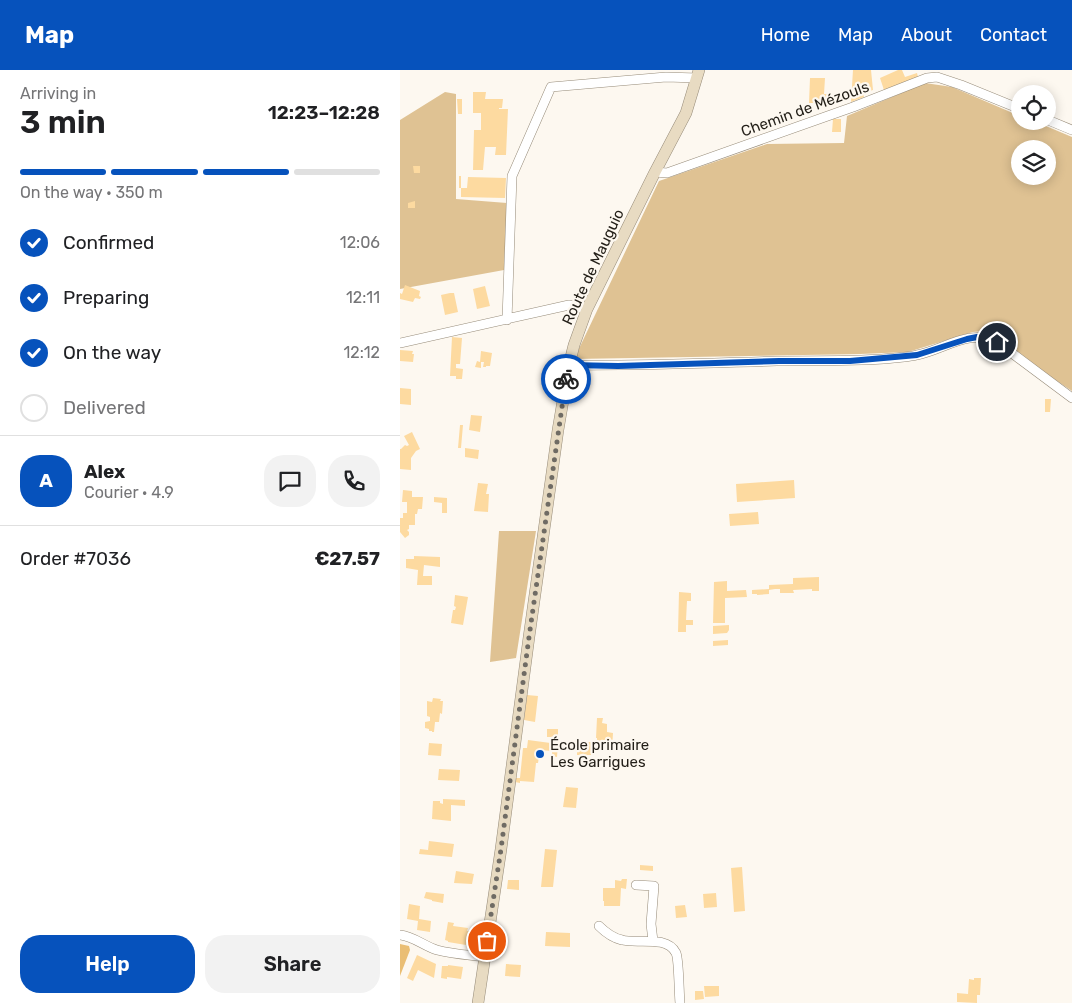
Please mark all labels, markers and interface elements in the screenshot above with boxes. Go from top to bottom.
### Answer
text: Map [25,21,74,49]
text: Home [761,24,810,46]
text: Map [838,24,873,46]
text: About [901,24,952,46]
text: Contact [980,24,1047,46]
street label: Chemin de Mézouls [738,77,872,141]
text: Arriving in [20,84,96,103]
map controls [1011,85,1056,185]
button: locate [1011,85,1056,130]
text: 12:23–12:28 [268,101,380,124]
text: 3 min [20,103,106,141]
button: layers [1011,140,1056,185]
text: On the way · 350 m [20,183,163,202]
street label: Route de Mauguio [558,206,628,328]
icon: check [20,229,48,257]
text: Confirmed [63,231,154,254]
text: 12:06 [340,233,380,252]
icon: check [20,284,48,312]
text: Preparing [63,286,149,309]
text: 12:11 [346,288,380,307]
pin [976,321,1018,363]
icon: home [983,328,1011,356]
icon: check [20,339,48,367]
text: On the way [63,341,161,364]
text: 12:12 [343,343,380,362]
courier [541,354,591,404]
icon: bike [552,365,580,393]
text: Delivered [63,396,146,419]
button: chat [264,455,316,507]
button: phone [328,455,380,507]
text: Alex [84,460,125,483]
text: A [39,469,53,492]
text: Courier · 4.9 [84,483,174,502]
text: Order #7036 [20,547,131,570]
text: €27.57 [314,547,380,570]
place label: École primaire Les Garrigues [550,736,649,771]
marker: École primaire Les Garrigues [534,748,546,760]
pin [466,920,508,962]
icon: bag [473,927,501,955]
button: Help [20,935,195,993]
button: Share [205,935,380,993]

